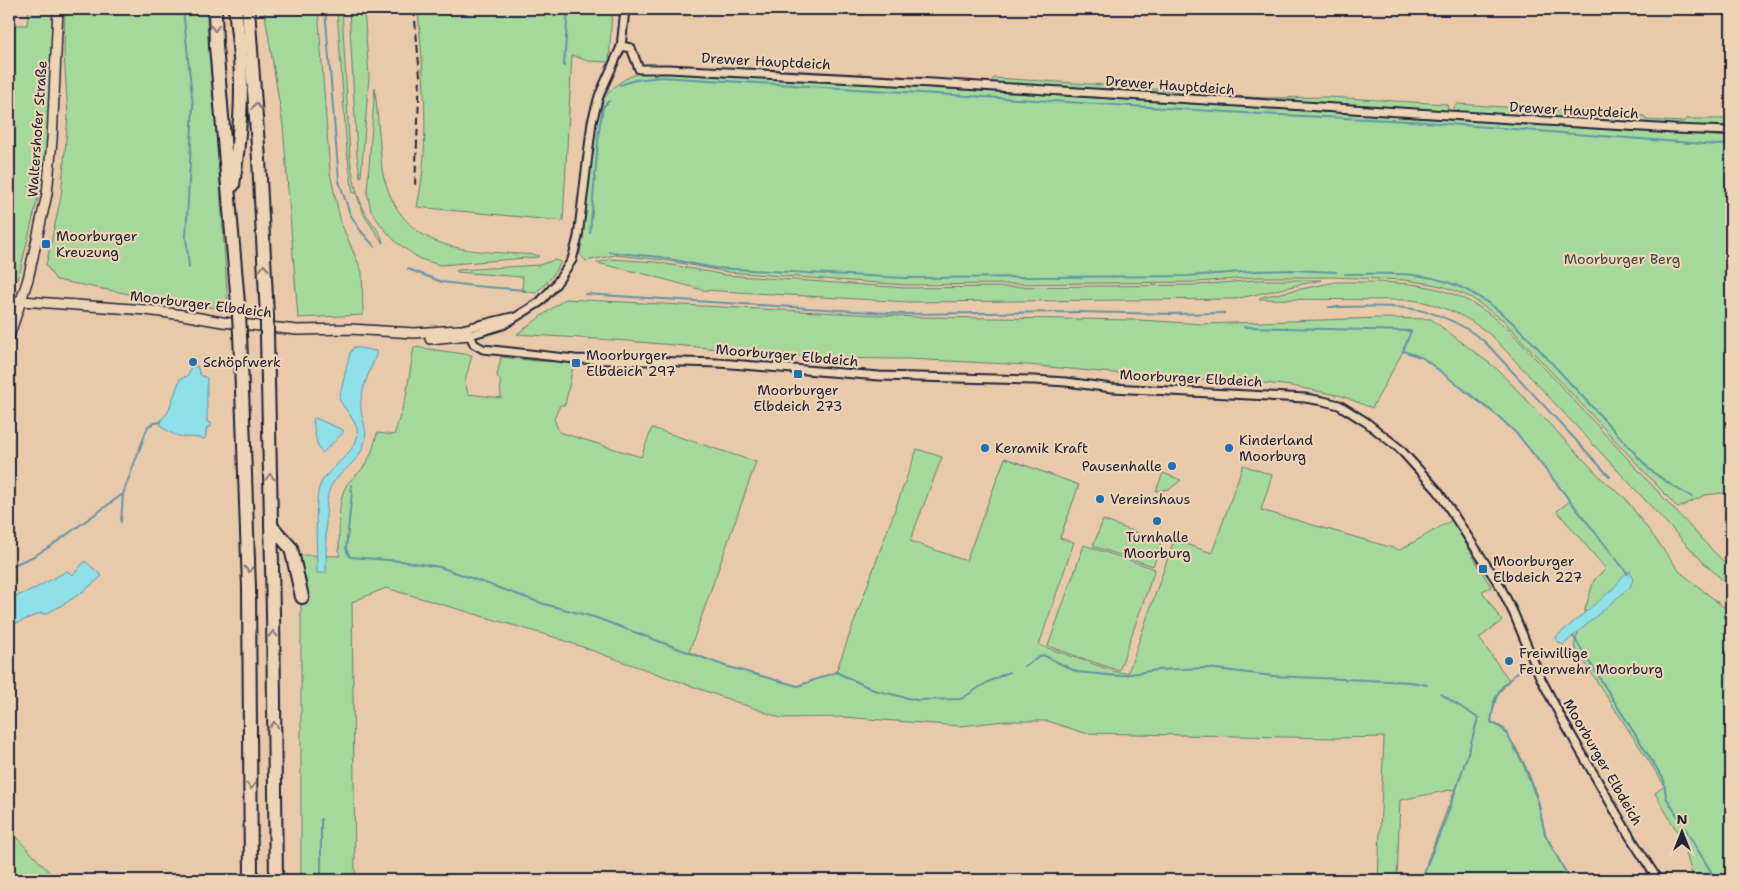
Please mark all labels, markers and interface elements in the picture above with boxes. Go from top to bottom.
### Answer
one-way arrow [210,24,220,32]
street label: Drewer Hauptdeich [701,49,831,73]
street label: Waltershofer Straße [23,60,51,198]
street label: Drewer Hauptdeich [1105,71,1235,99]
street label: Drewer Hauptdeich [1509,98,1639,122]
one-way arrow [250,102,261,110]
place label: Moorburger Kreuzung [56,227,138,261]
marker: Moorburger Kreuzung [40,238,52,250]
park label: Moorburger Berg [1564,250,1680,268]
one-way arrow [259,264,270,272]
street label: Moorburger Elbdeich [129,286,273,322]
street label: Moorburger Elbdeich [715,340,859,370]
place label: Moorburger Elbdeich 297 [586,346,676,380]
place label: Schöpfwerk [203,353,281,371]
marker: Schöpfwerk [187,356,199,368]
marker: Moorburger Elbdeich 297 [570,357,582,369]
street label: Moorburger Elbdeich [1119,365,1263,391]
marker: Moorburger Elbdeich 273 [792,368,804,380]
place label: Moorburger Elbdeich 273 [753,381,843,415]
place label: Kinderland Moorburg [1239,431,1313,465]
place label: Keramik Kraft [995,439,1088,457]
marker: Keramik Kraft [979,442,991,454]
marker: Kinderland Moorburg [1223,442,1235,454]
place label: Pausenhalle [1082,457,1162,475]
marker: Pausenhalle [1166,460,1178,472]
one-way arrow [265,473,275,481]
place label: Vereinshaus [1110,490,1191,508]
marker: Vereinshaus [1094,493,1106,505]
marker: Turnhalle Moorburg [1151,515,1163,527]
place label: Turnhalle Moorburg [1123,528,1191,562]
place label: Moorburger Elbdeich 227 [1493,552,1582,586]
marker: Moorburger Elbdeich 227 [1477,563,1489,575]
one-way arrow [243,565,254,573]
one-way arrow [268,630,279,638]
place label: Freiwillige Feuerwehr Moorburg [1519,644,1663,678]
marker: Freiwillige Feuerwehr Moorburg [1503,655,1515,667]
street label: Moorburger Elbdeich [1559,696,1647,828]
one-way arrow [269,720,280,728]
one-way arrow [246,782,256,790]
north arrow [1658,806,1708,856]
text: N [1676,810,1688,828]

